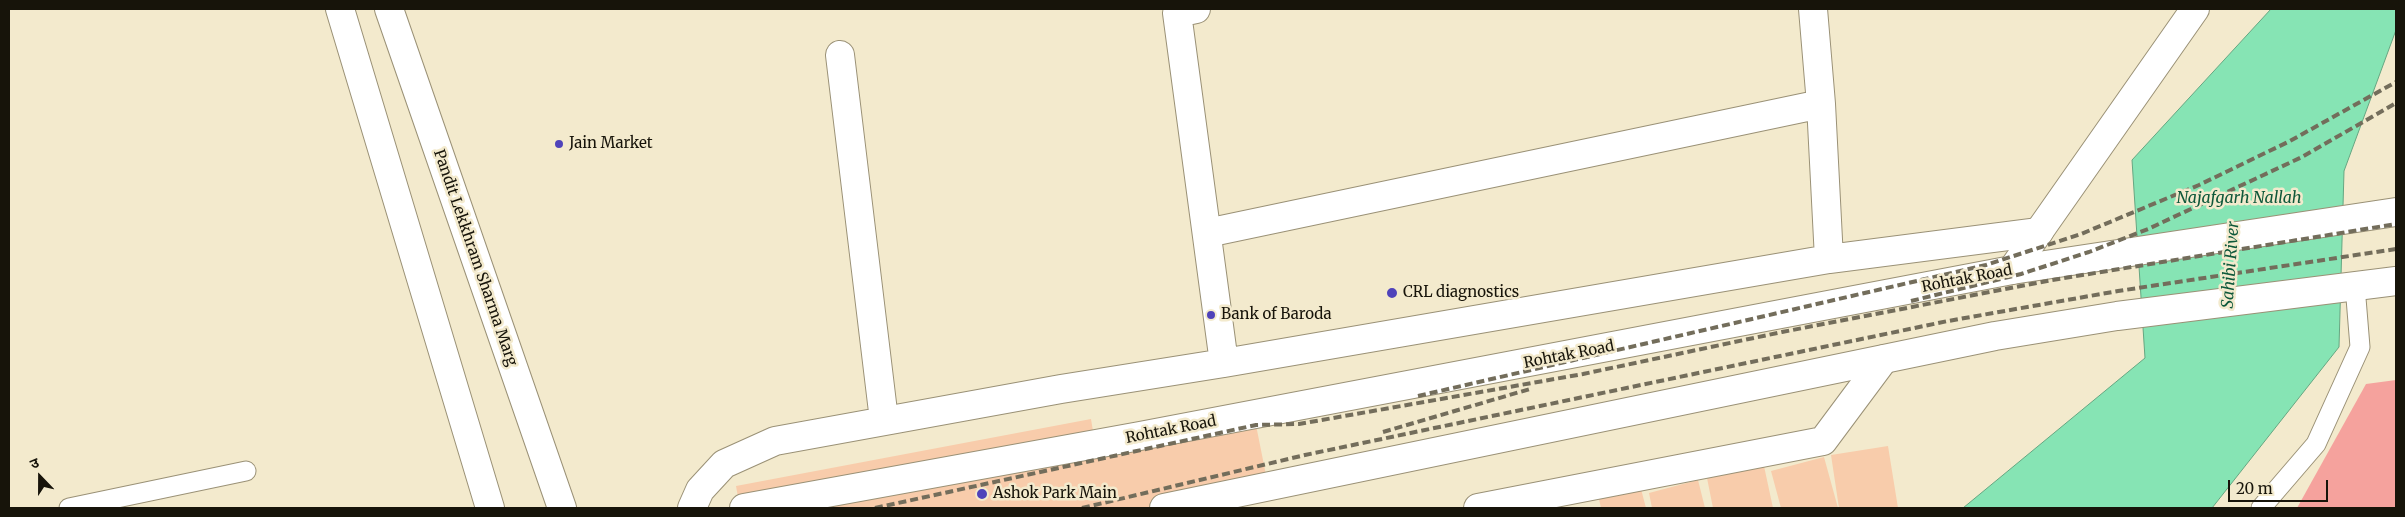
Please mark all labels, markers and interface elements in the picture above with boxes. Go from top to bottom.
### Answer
place label: Jain Market [569,135,653,153]
marker: Jain Market [553,138,565,150]
street label: Pandit Lekkhram Sharma Marg [429,147,521,369]
water label: Najafgarh Nallah [2176,188,2302,208]
water label: Sahibi River [2218,221,2244,309]
street label: Rohtak Road [1920,261,2014,297]
place label: CRL diagnostics [1403,284,1519,302]
marker: CRL diagnostics [1385,286,1399,300]
place label: Bank of Baroda [1221,306,1331,324]
marker: Bank of Baroda [1205,309,1217,321]
street label: Rohtak Road [1522,337,1616,373]
street label: Rohtak Road [1124,412,1218,448]
north arrow [15,452,65,502]
text: उ [27,453,42,473]
scale bar [2230,470,2330,502]
text: 20 m [2236,479,2273,498]
place label: Ashok Park Main [993,485,1117,503]
marker: Ashok Park Main [975,487,989,501]

